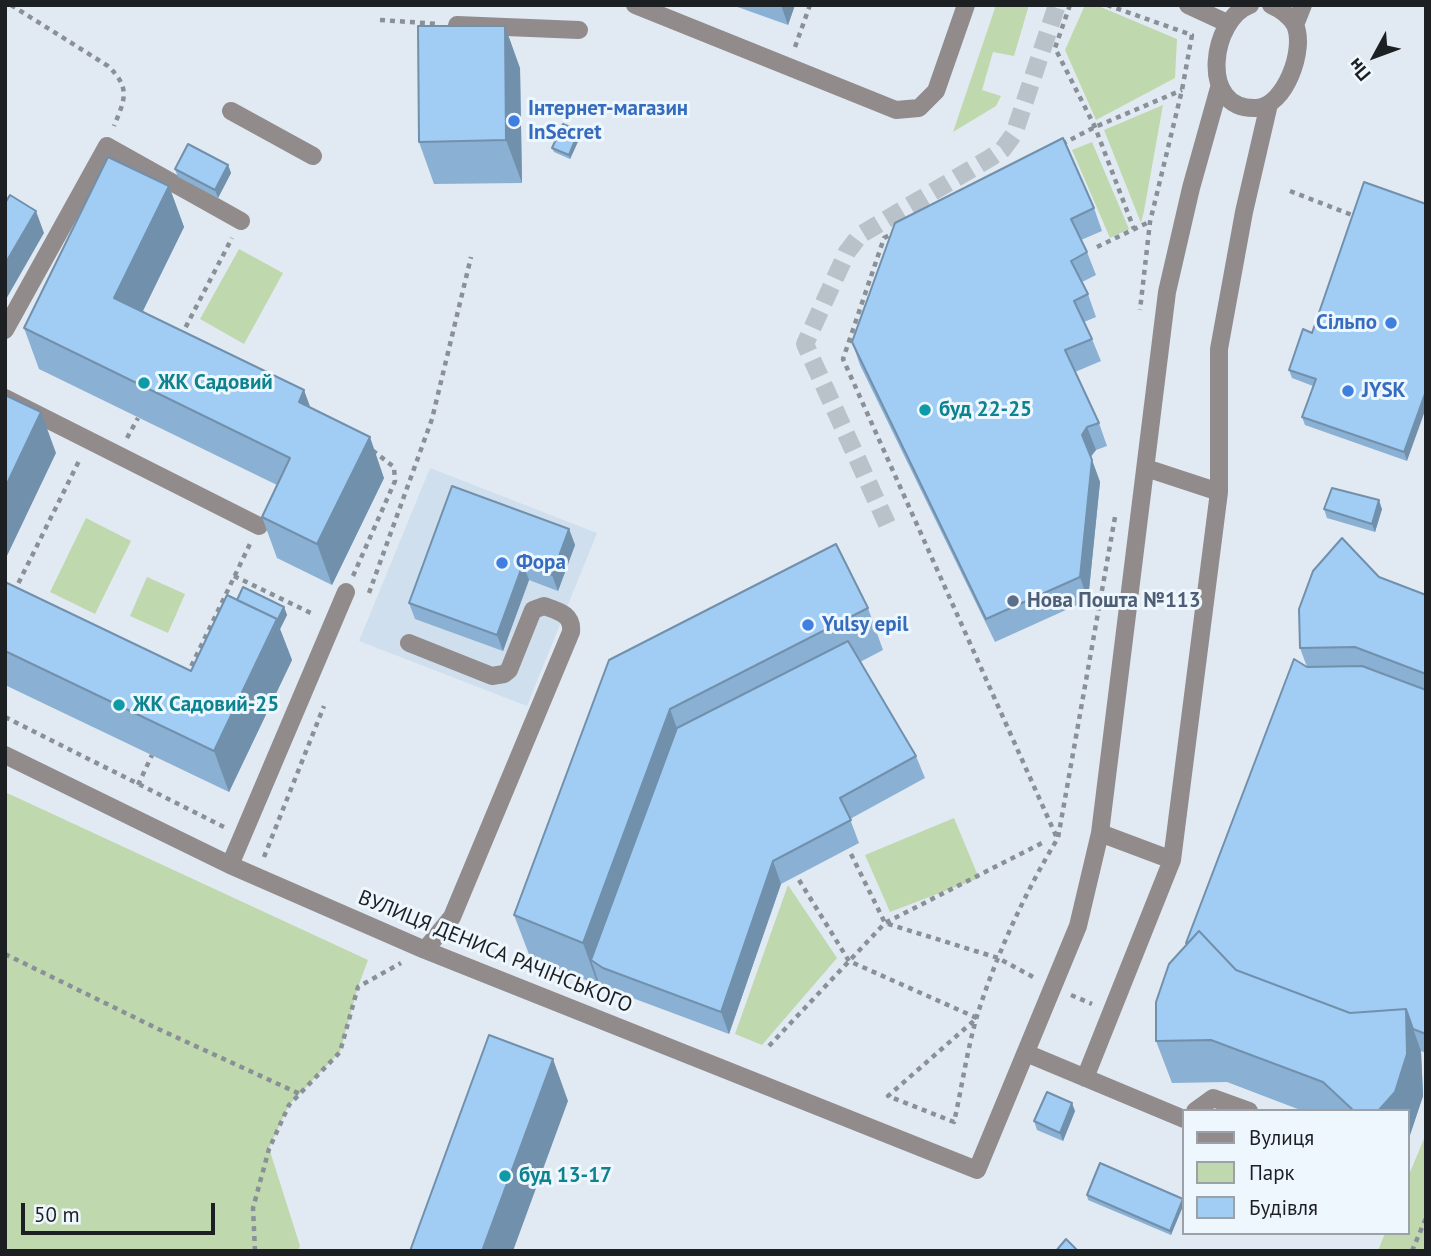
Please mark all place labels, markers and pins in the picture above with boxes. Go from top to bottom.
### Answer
place label: Інтернет-магазин InSecret [528,96,688,146]
marker: Інтернет-магазин InSecret [506,113,522,129]
place label: Сільпо [1316,310,1377,336]
marker: Сільпо [1383,315,1399,331]
place label: ЖК Садовий [158,370,273,396]
marker: ЖК Садовий [136,375,152,391]
place label: JYSK [1362,378,1406,404]
marker: JYSK [1340,383,1356,399]
place label: буд 22-25 [939,397,1032,423]
marker: буд 22-25 [917,402,933,418]
place label: Фора [516,550,566,576]
marker: Фора [494,555,510,571]
place label: Нова Пошта №113 [1027,588,1201,614]
marker: Нова Пошта №113 [1005,593,1021,609]
place label: Yulsy epil [822,612,908,638]
marker: Yulsy epil [800,617,816,633]
place label: ЖК Садовий-25 [133,692,279,718]
marker: ЖК Садовий-25 [111,697,127,713]
place label: буд 13-17 [519,1163,612,1189]
marker: буд 13-17 [497,1168,513,1184]

